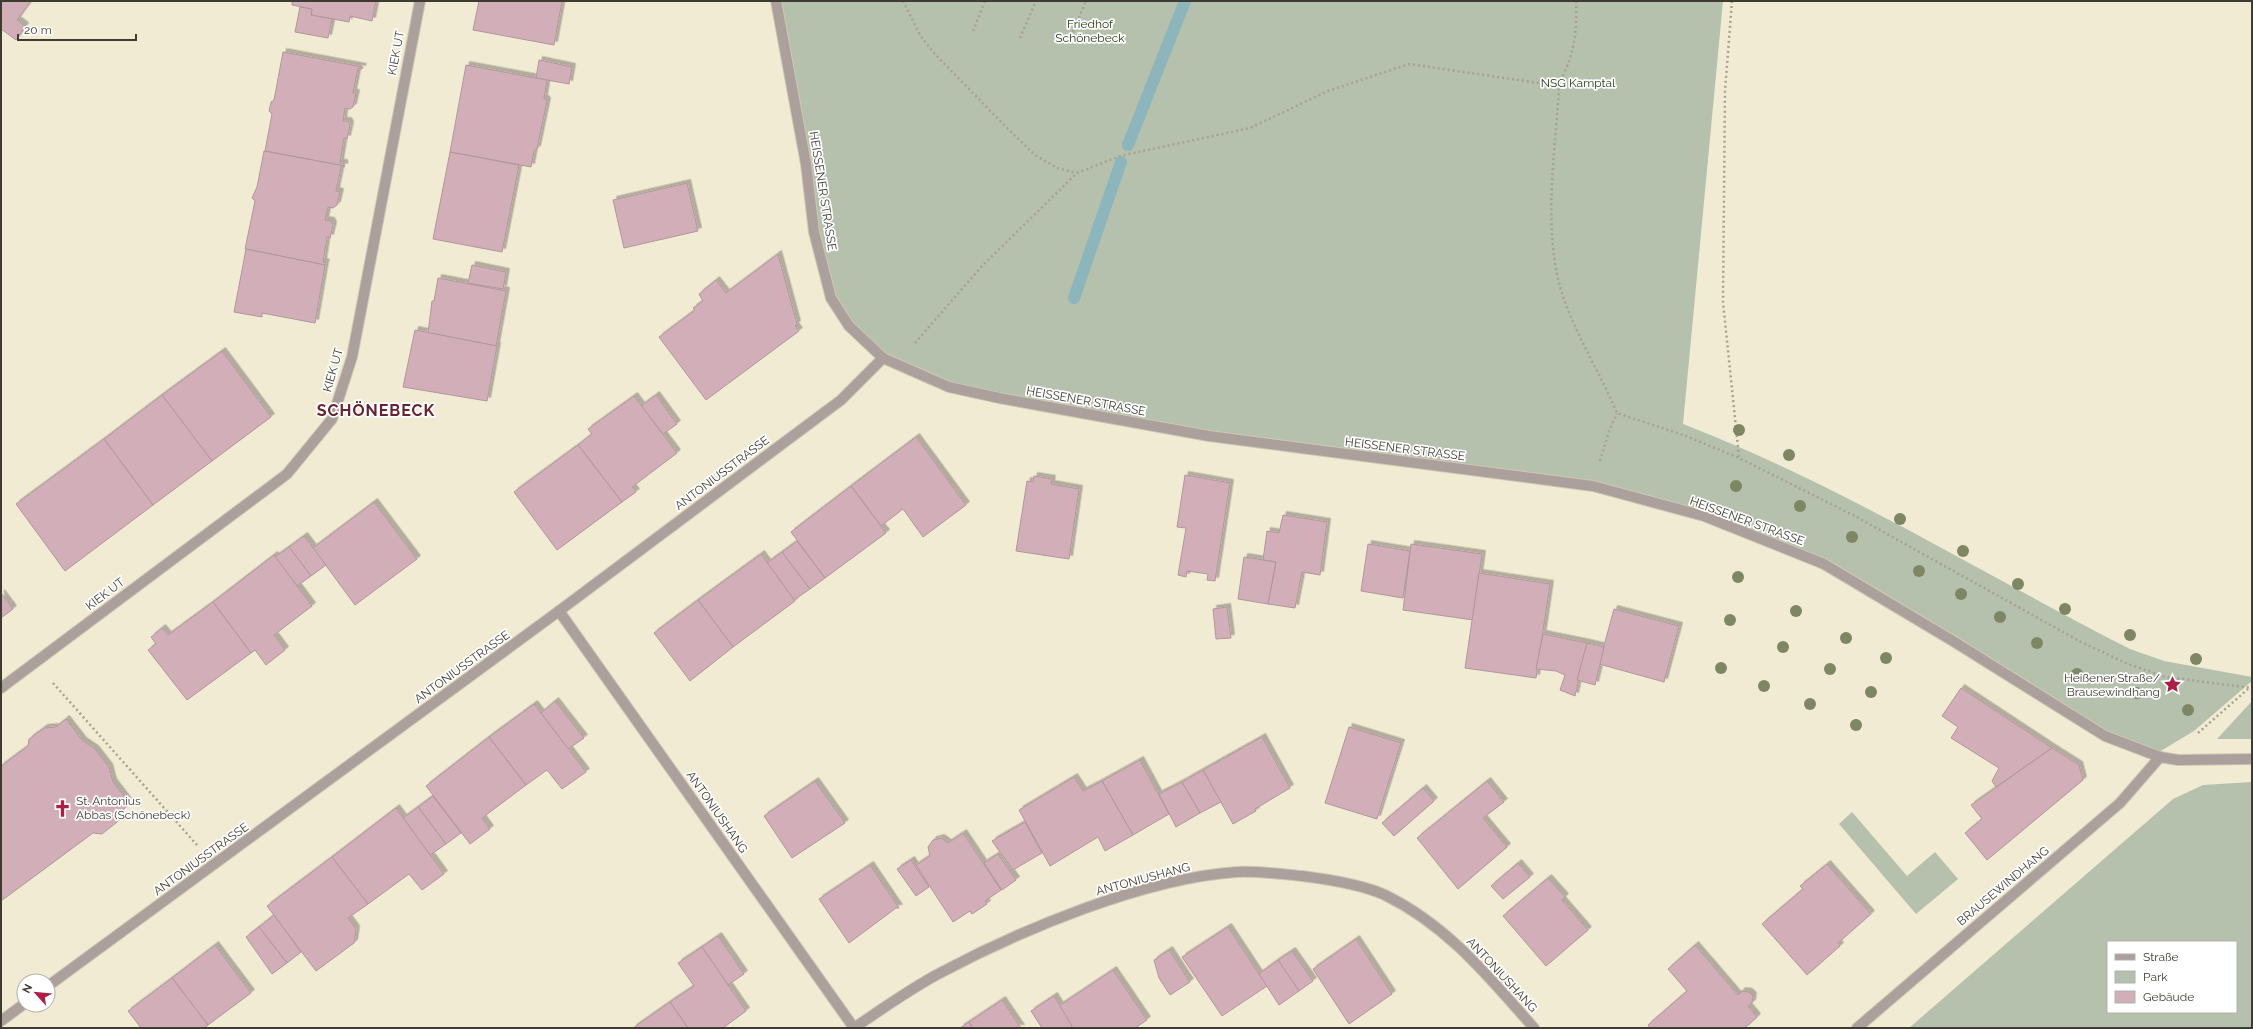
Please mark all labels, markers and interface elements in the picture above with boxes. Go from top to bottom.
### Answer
scale bar [18,16,136,42]
park label: Friedhof Schönebeck [1055,17,1125,45]
text: 20 m [24,23,52,37]
street label: KIEK UT [385,29,407,76]
park label: NSG Kamptal [1541,76,1616,90]
street label: HEISSENER STRASSE [807,130,839,252]
street label: KIEK UT [320,346,346,394]
street label: HEISSENER STRASSE [1025,384,1147,418]
district label: SCHÖNEBECK [317,400,435,420]
street label: ANTONIUSSTRASSE [672,433,772,513]
street label: HEISSENER STRASSE [1344,435,1466,463]
street label: HEISSENER STRASSE [1688,494,1806,548]
street label: KIEK UT [83,574,128,613]
street label: ANTONIUSSTRASSE [412,628,512,706]
place label: Heißener Straße/ Brausewindhang [2064,671,2160,699]
place icon: Heißener Straße/ Brausewindhang [2163,675,2183,695]
street label: ANTONIUSHANG [683,768,751,856]
place label: St. Antonius Abbas (Schönebeck) [76,794,190,822]
church icon: St. Antonius Abbas (Schönebeck) [53,798,73,818]
street label: ANTONIUSSTRASSE [151,820,251,898]
street label: BRAUSEWINDHANG [1954,844,2052,928]
street label: ANTONIUSHANG [1094,860,1192,898]
street label: ANTONIUSHANG [1464,935,1540,1015]
legend [2107,941,2237,1013]
text: Straße [2143,950,2179,964]
text: Park [2143,970,2168,984]
north arrow [16,973,56,1013]
text: N [20,982,35,995]
text: Gebäude [2143,990,2194,1004]

